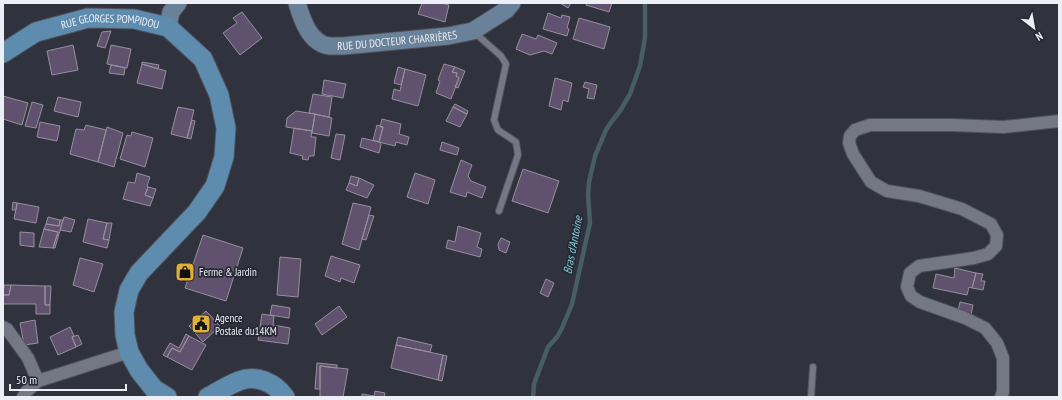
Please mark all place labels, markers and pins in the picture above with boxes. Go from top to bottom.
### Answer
shop icon: Ferme & Jardin [174,261,196,283]
place label: Ferme & Jardin [199,265,257,279]
place label: Agence Postale du14KM [215,311,277,338]
public building icon: Agence Postale du14KM [190,313,212,335]

